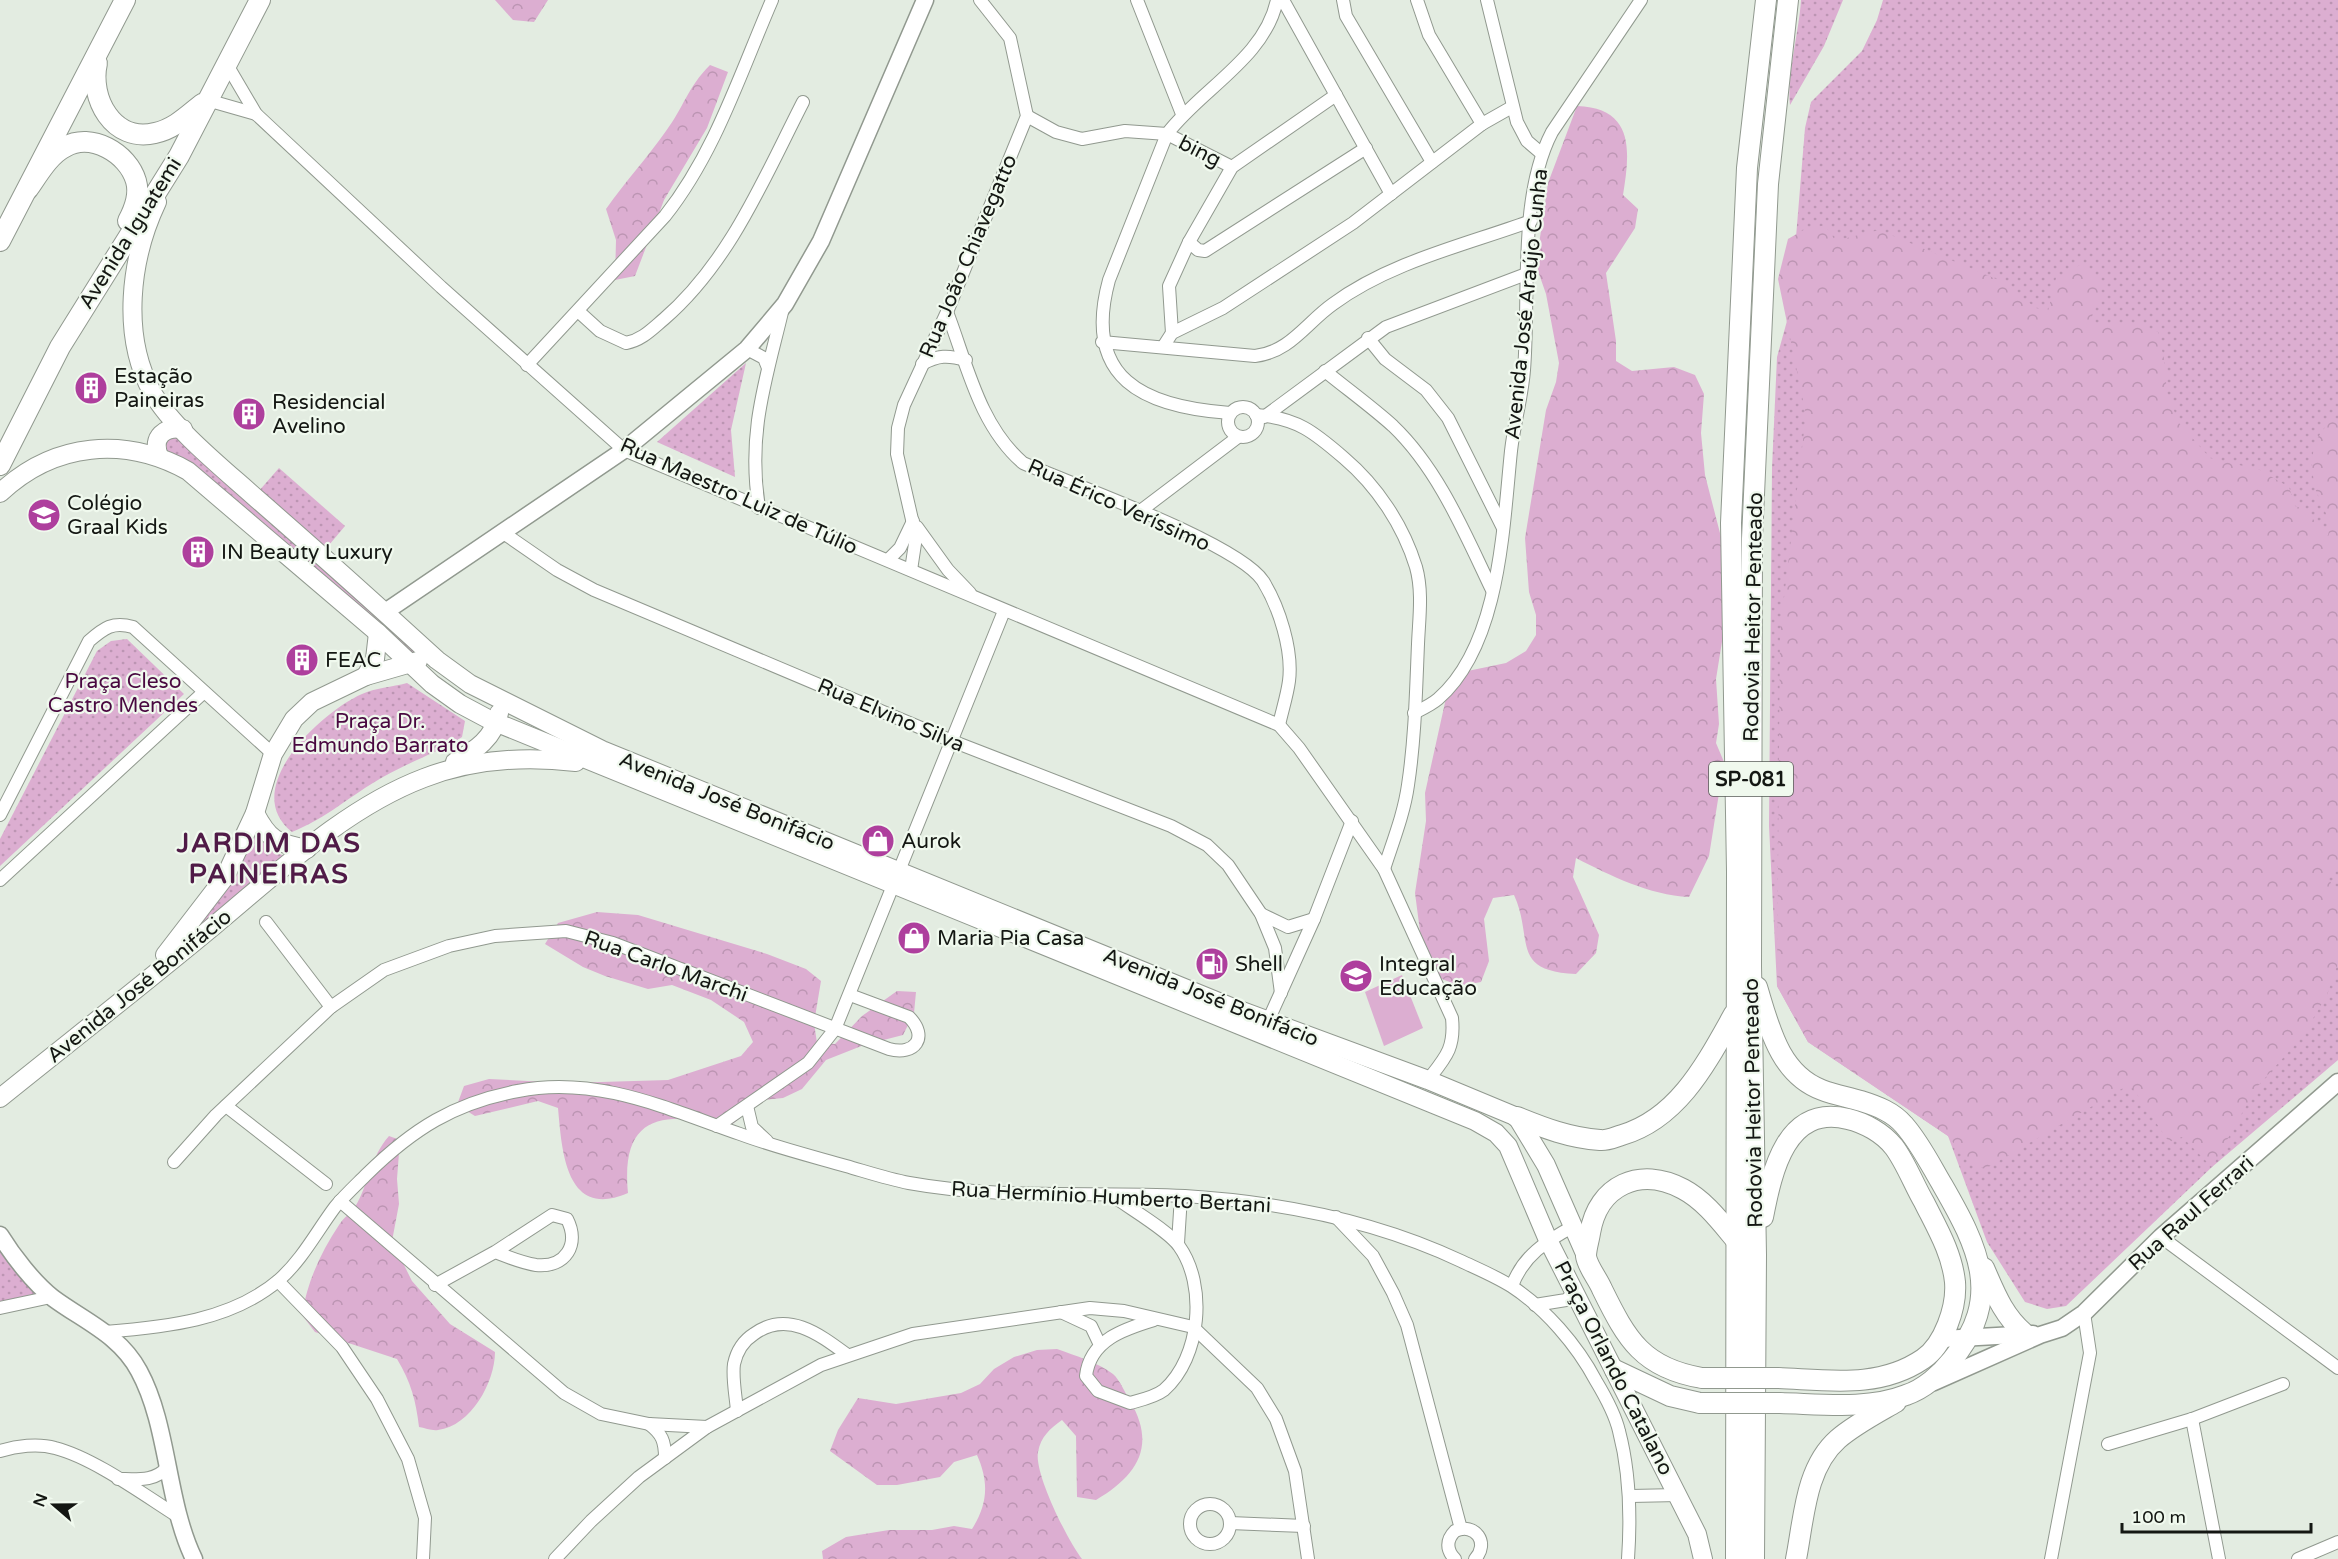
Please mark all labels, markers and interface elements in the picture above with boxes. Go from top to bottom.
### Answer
street label: bing [1174,130,1225,173]
street label: Rua João Chiavegatto [914,151,1023,361]
street label: Avenida Iguatemi [74,153,187,314]
street label: Avenida José Araújo Cunha [1500,167,1553,441]
place label: Estação Paineiras [114,364,204,413]
building icon: Estação Paineiras [73,370,109,406]
place label: Residencial Avelino [272,390,386,439]
building icon: Residencial Avelino [231,396,267,432]
street label: Rua Maestro Luiz de Túlio [616,433,861,560]
street label: Rua Érico Veríssimo [1024,454,1214,557]
place label: Colégio Graal Kids [67,491,168,540]
street label: Rodovia Heitor Penteado [1739,492,1768,742]
school or university icon: Colégio Graal Kids [26,497,62,533]
building icon: IN Beauty Luxury [180,534,216,570]
place label: IN Beauty Luxury [221,540,393,565]
building icon: FEAC [284,642,320,678]
place label: FEAC [325,648,381,673]
park label: Praça Cleso Castro Mendes [48,669,198,718]
street label: Rua Elvino Silva [814,673,968,758]
park label: Praça Dr. Edmundo Barrato [291,709,469,758]
street label: Avenida José Bonifácio [615,747,838,856]
road number: SP-081 [1709,762,1793,796]
shop icon: Aurok [860,823,896,859]
district label: JARDIM DAS PAINEIRAS [176,827,361,891]
place label: Aurok [901,829,961,854]
street label: Avenida José Bonifácio [42,904,237,1069]
shop icon: Maria Pia Casa [896,920,932,956]
street label: Rua Carlo Marchi [581,925,751,1008]
place label: Maria Pia Casa [937,926,1084,951]
street label: Avenida José Bonifácio [1099,943,1322,1052]
fuel station icon: Shell [1194,946,1230,982]
place label: Shell [1235,952,1283,977]
place label: Integral Educação [1379,952,1477,1001]
school or university icon: Integral Educação [1338,958,1374,994]
street label: Rodovia Heitor Penteado [1739,978,1768,1228]
street label: Rua Raul Ferrari [2123,1151,2259,1276]
street label: Rua Hermínio Humberto Bertani [950,1177,1272,1218]
street label: Praça Orlando Catalano [1549,1257,1678,1479]
north arrow [24,1475,84,1535]
text: N [29,1491,52,1510]
scale bar [2122,1496,2311,1534]
text: 100 m [2131,1506,2186,1528]

